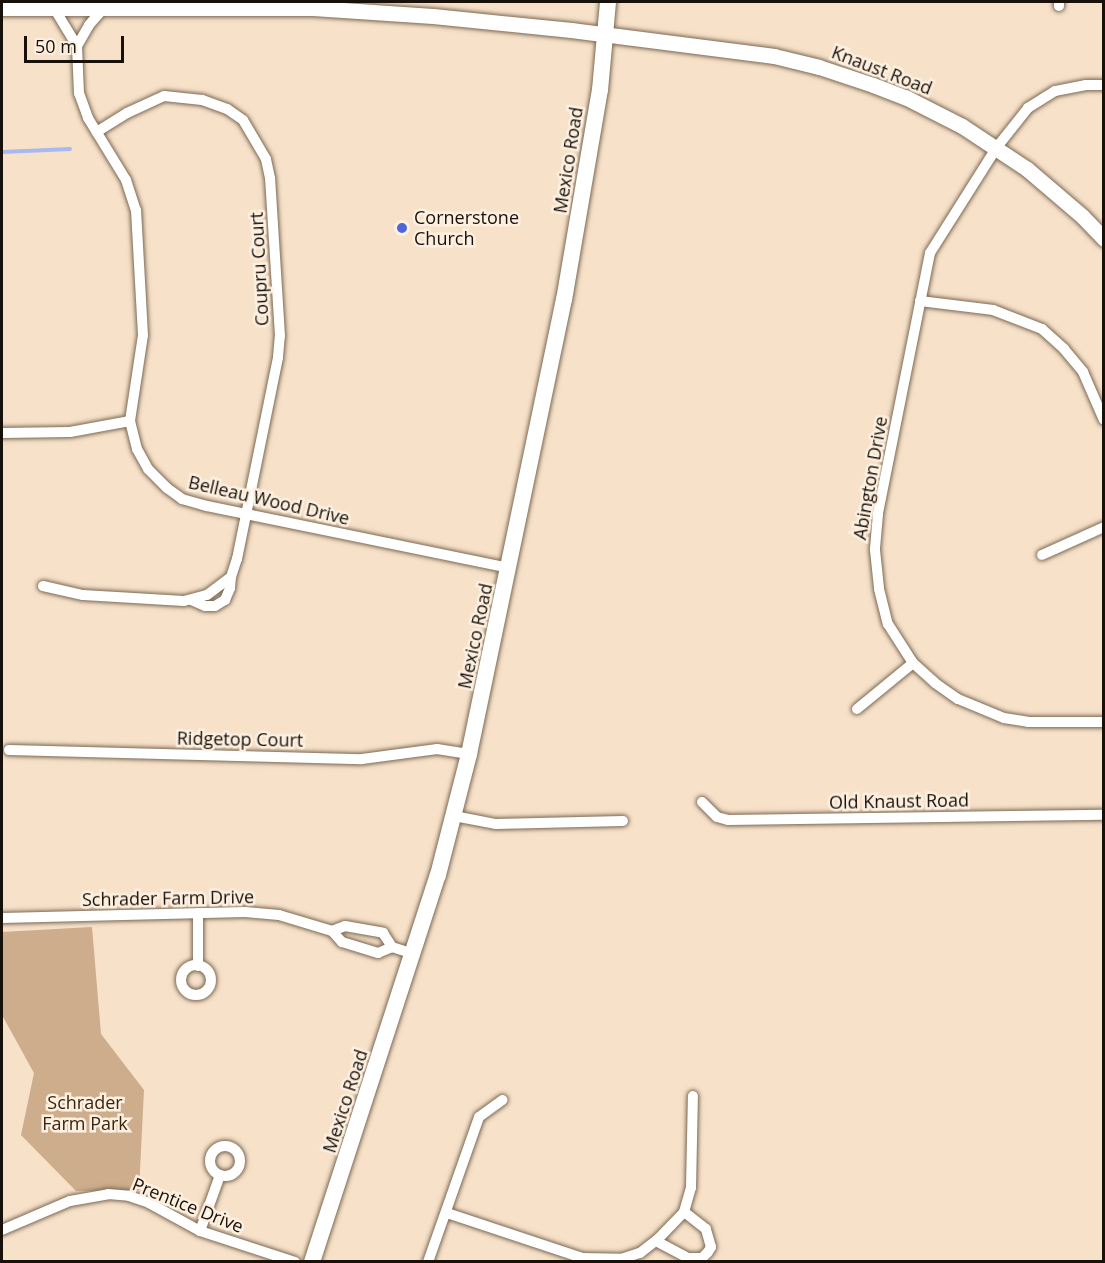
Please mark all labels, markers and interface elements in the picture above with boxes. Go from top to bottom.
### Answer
scale bar [27,24,128,62]
text: 50 m [35,34,77,58]
street label: Knaust Road [829,41,935,99]
street label: Mexico Road [549,105,587,215]
place label: Cornerstone Church [414,207,519,250]
street label: Coupru Court [245,211,273,327]
marker: Cornerstone Church [395,221,409,235]
street label: Abington Drive [849,415,891,541]
street label: Belleau Wood Drive [186,471,352,529]
street label: Mexico Road [453,581,497,691]
street label: Ridgetop Court [177,727,303,751]
street label: Old Knaust Road [829,789,969,813]
street label: Schrader Farm Drive [82,886,254,910]
street label: Mexico Road [318,1047,372,1155]
park label: Schrader Farm Park [42,1092,128,1134]
street label: Prentice Drive [129,1173,247,1237]

